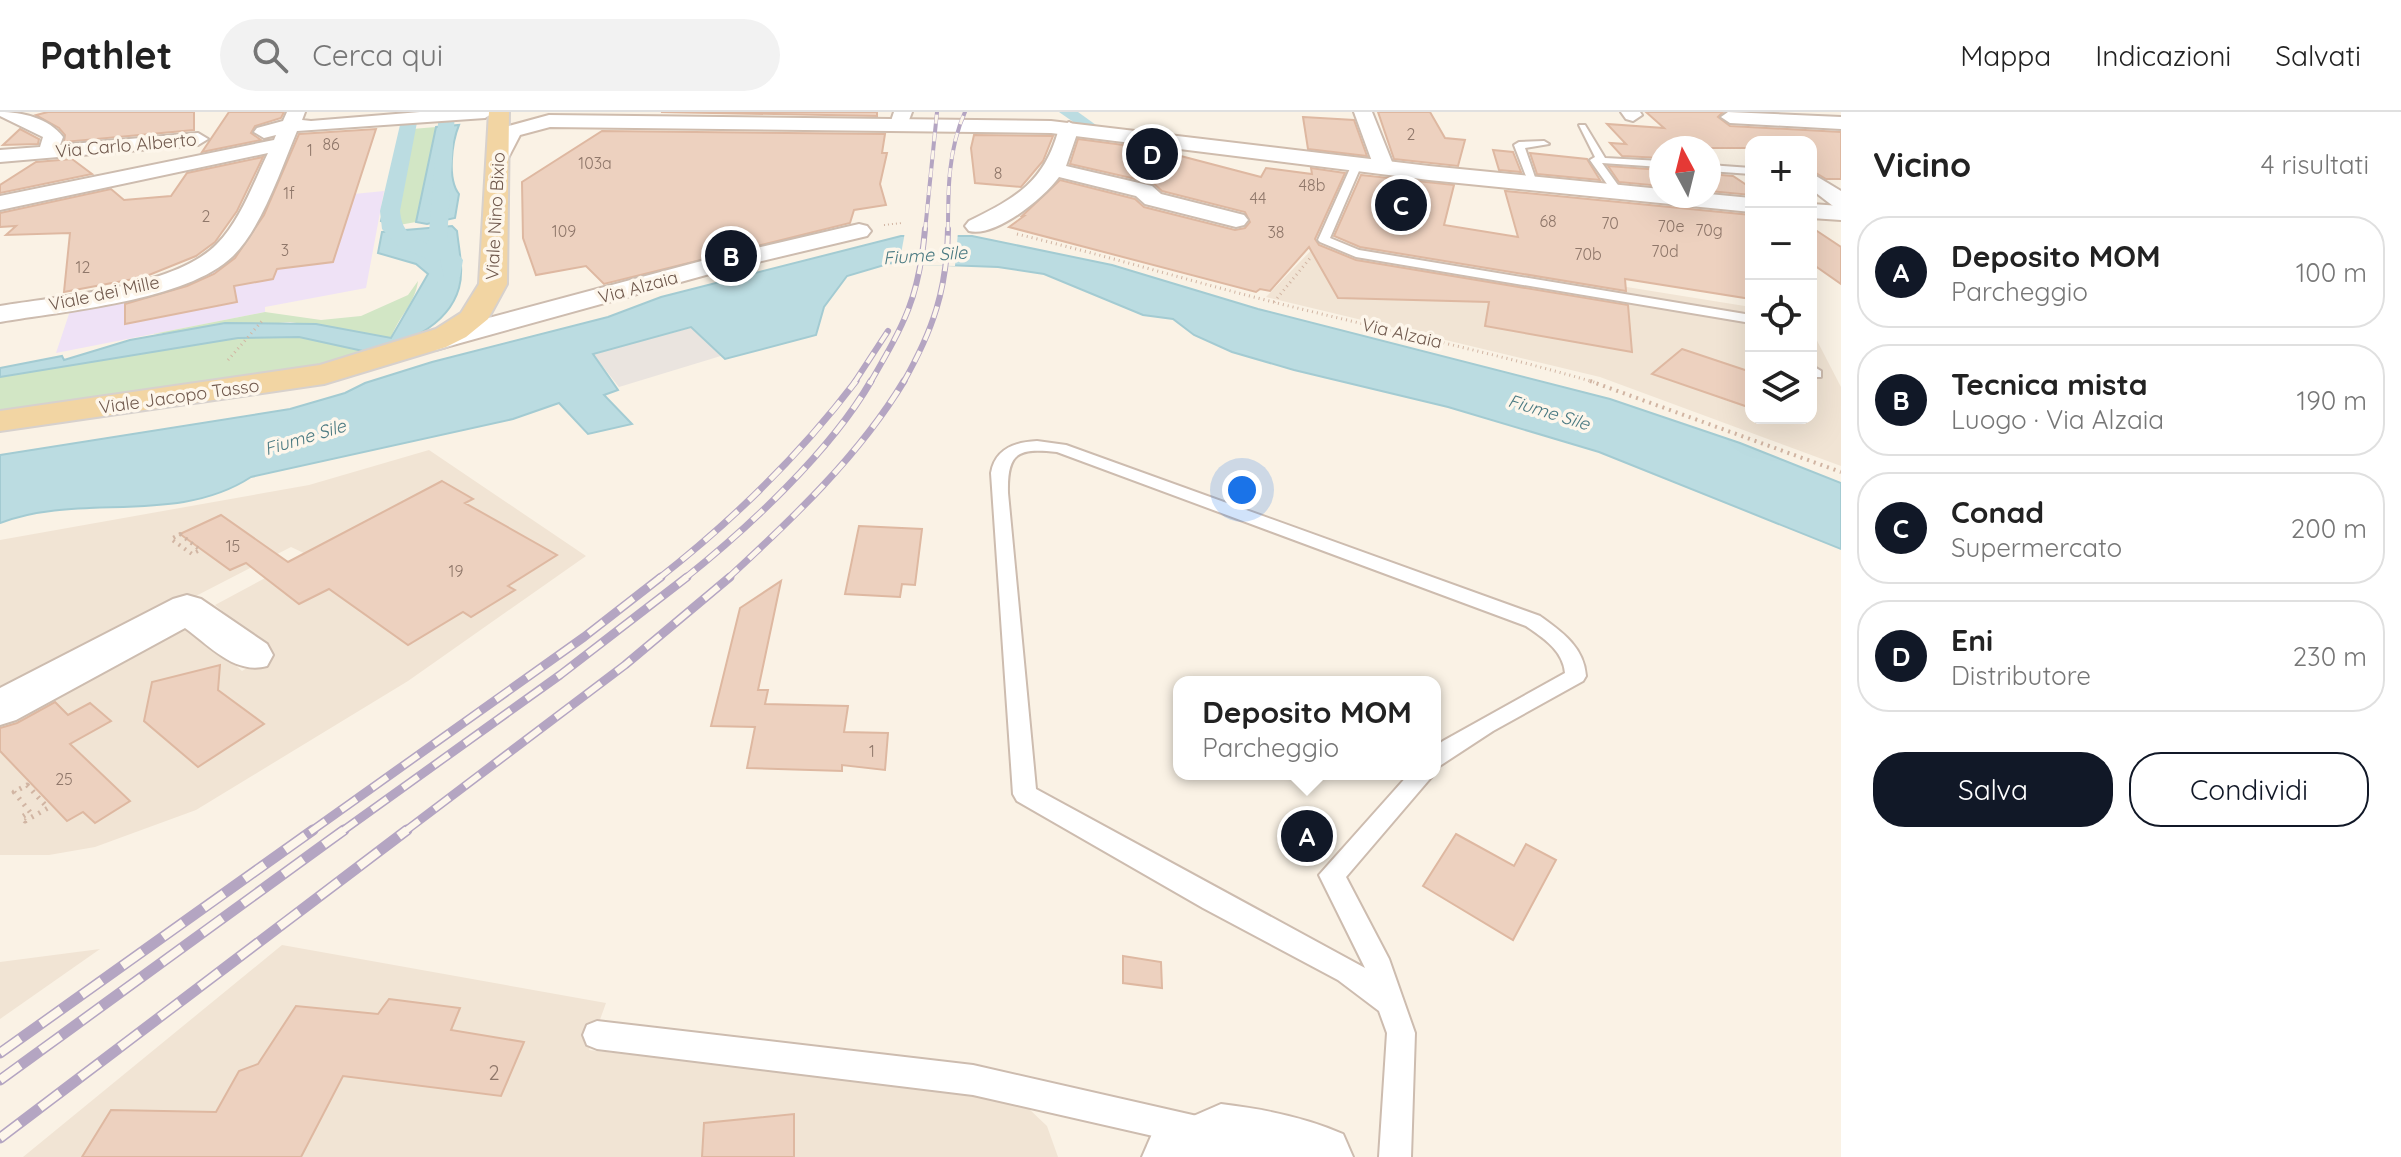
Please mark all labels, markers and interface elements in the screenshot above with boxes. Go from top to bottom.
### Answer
search box [220,19,780,91]
text: Pathlet [40,31,172,79]
icon: search [248,33,292,77]
text: Cerca qui [312,36,443,74]
text: Mappa [1960,38,2051,73]
text: Indicazioni [2095,38,2231,73]
text: Salvati [2275,38,2361,73]
pin: D [1126,124,1178,184]
house number: 2 [1407,124,1416,144]
street label: Via Carlo Alberto [54,127,198,163]
house number: 86 [322,134,340,154]
north arrow [1649,136,1721,208]
map controls [1745,136,1817,424]
button: + [1745,136,1817,208]
house number: 1 [307,140,313,160]
text: Vicino [1873,143,1971,186]
text: 4 risultati [2261,148,2369,181]
street label: Viale Nino Bixio [480,152,510,280]
house number: 103a [578,153,612,173]
house number: 8 [994,163,1002,183]
house number: 48b [1299,175,1325,195]
pin: C [1375,175,1427,235]
house number: 1f [283,183,295,203]
house number: 44 [1250,188,1266,208]
house number: 2 [202,206,211,226]
button: − [1745,208,1817,280]
house number: 68 [1539,211,1557,231]
house number: 70 [1601,213,1619,233]
house number: 70e [1658,216,1684,236]
house number: 70g [1695,220,1723,240]
house number: 109 [552,221,576,241]
house number: 38 [1267,222,1285,242]
pin: B [705,226,757,286]
text: Deposito MOM [1951,237,2161,275]
house number: 3 [281,240,289,260]
water label: Fiume Sile [882,241,968,269]
house number: 70d [1651,241,1679,261]
house number: 70b [1574,244,1602,264]
text: A [1893,256,1909,289]
text: 100 m [2296,256,2367,289]
house number: 12 [76,257,91,277]
street label: Via Alzaia [596,265,680,309]
street label: Viale dei Mille [47,270,161,316]
text: Parcheggio [1951,275,2088,308]
button: locate [1745,280,1817,352]
street label: Via Alzaia [1360,313,1444,353]
button: layers [1745,352,1817,424]
text: Tecnica mista [1951,365,2148,403]
street label: Viale Jacopo Tasso [97,373,261,419]
text: B [1892,384,1910,417]
text: 190 m [2297,384,2367,417]
water label: Fiume Sile [1506,389,1593,436]
text: Luogo · Via Alzaia [1951,403,2164,436]
water label: Fiume Sile [262,413,349,460]
your location [1222,470,1262,510]
text: Conad [1951,493,2044,531]
text: C [1893,512,1909,545]
text: 200 m [2291,512,2367,545]
text: Supermercato [1951,531,2122,564]
house number: 15 [226,536,240,556]
house number: 19 [449,561,463,581]
text: Eni [1951,621,1993,659]
text: D [1892,640,1910,673]
text: 230 m [2293,640,2367,673]
text: Distributore [1951,659,2091,692]
popup [1173,676,1441,780]
text: Deposito MOM [1202,693,1412,731]
text: Parcheggio [1202,731,1339,764]
house number: 1 [869,741,875,761]
button: Salva [1873,752,2113,827]
button: Condividi [2129,752,2369,827]
house number: 25 [55,769,73,789]
pin: A [1281,806,1333,866]
house number: 2 [488,1060,500,1085]

